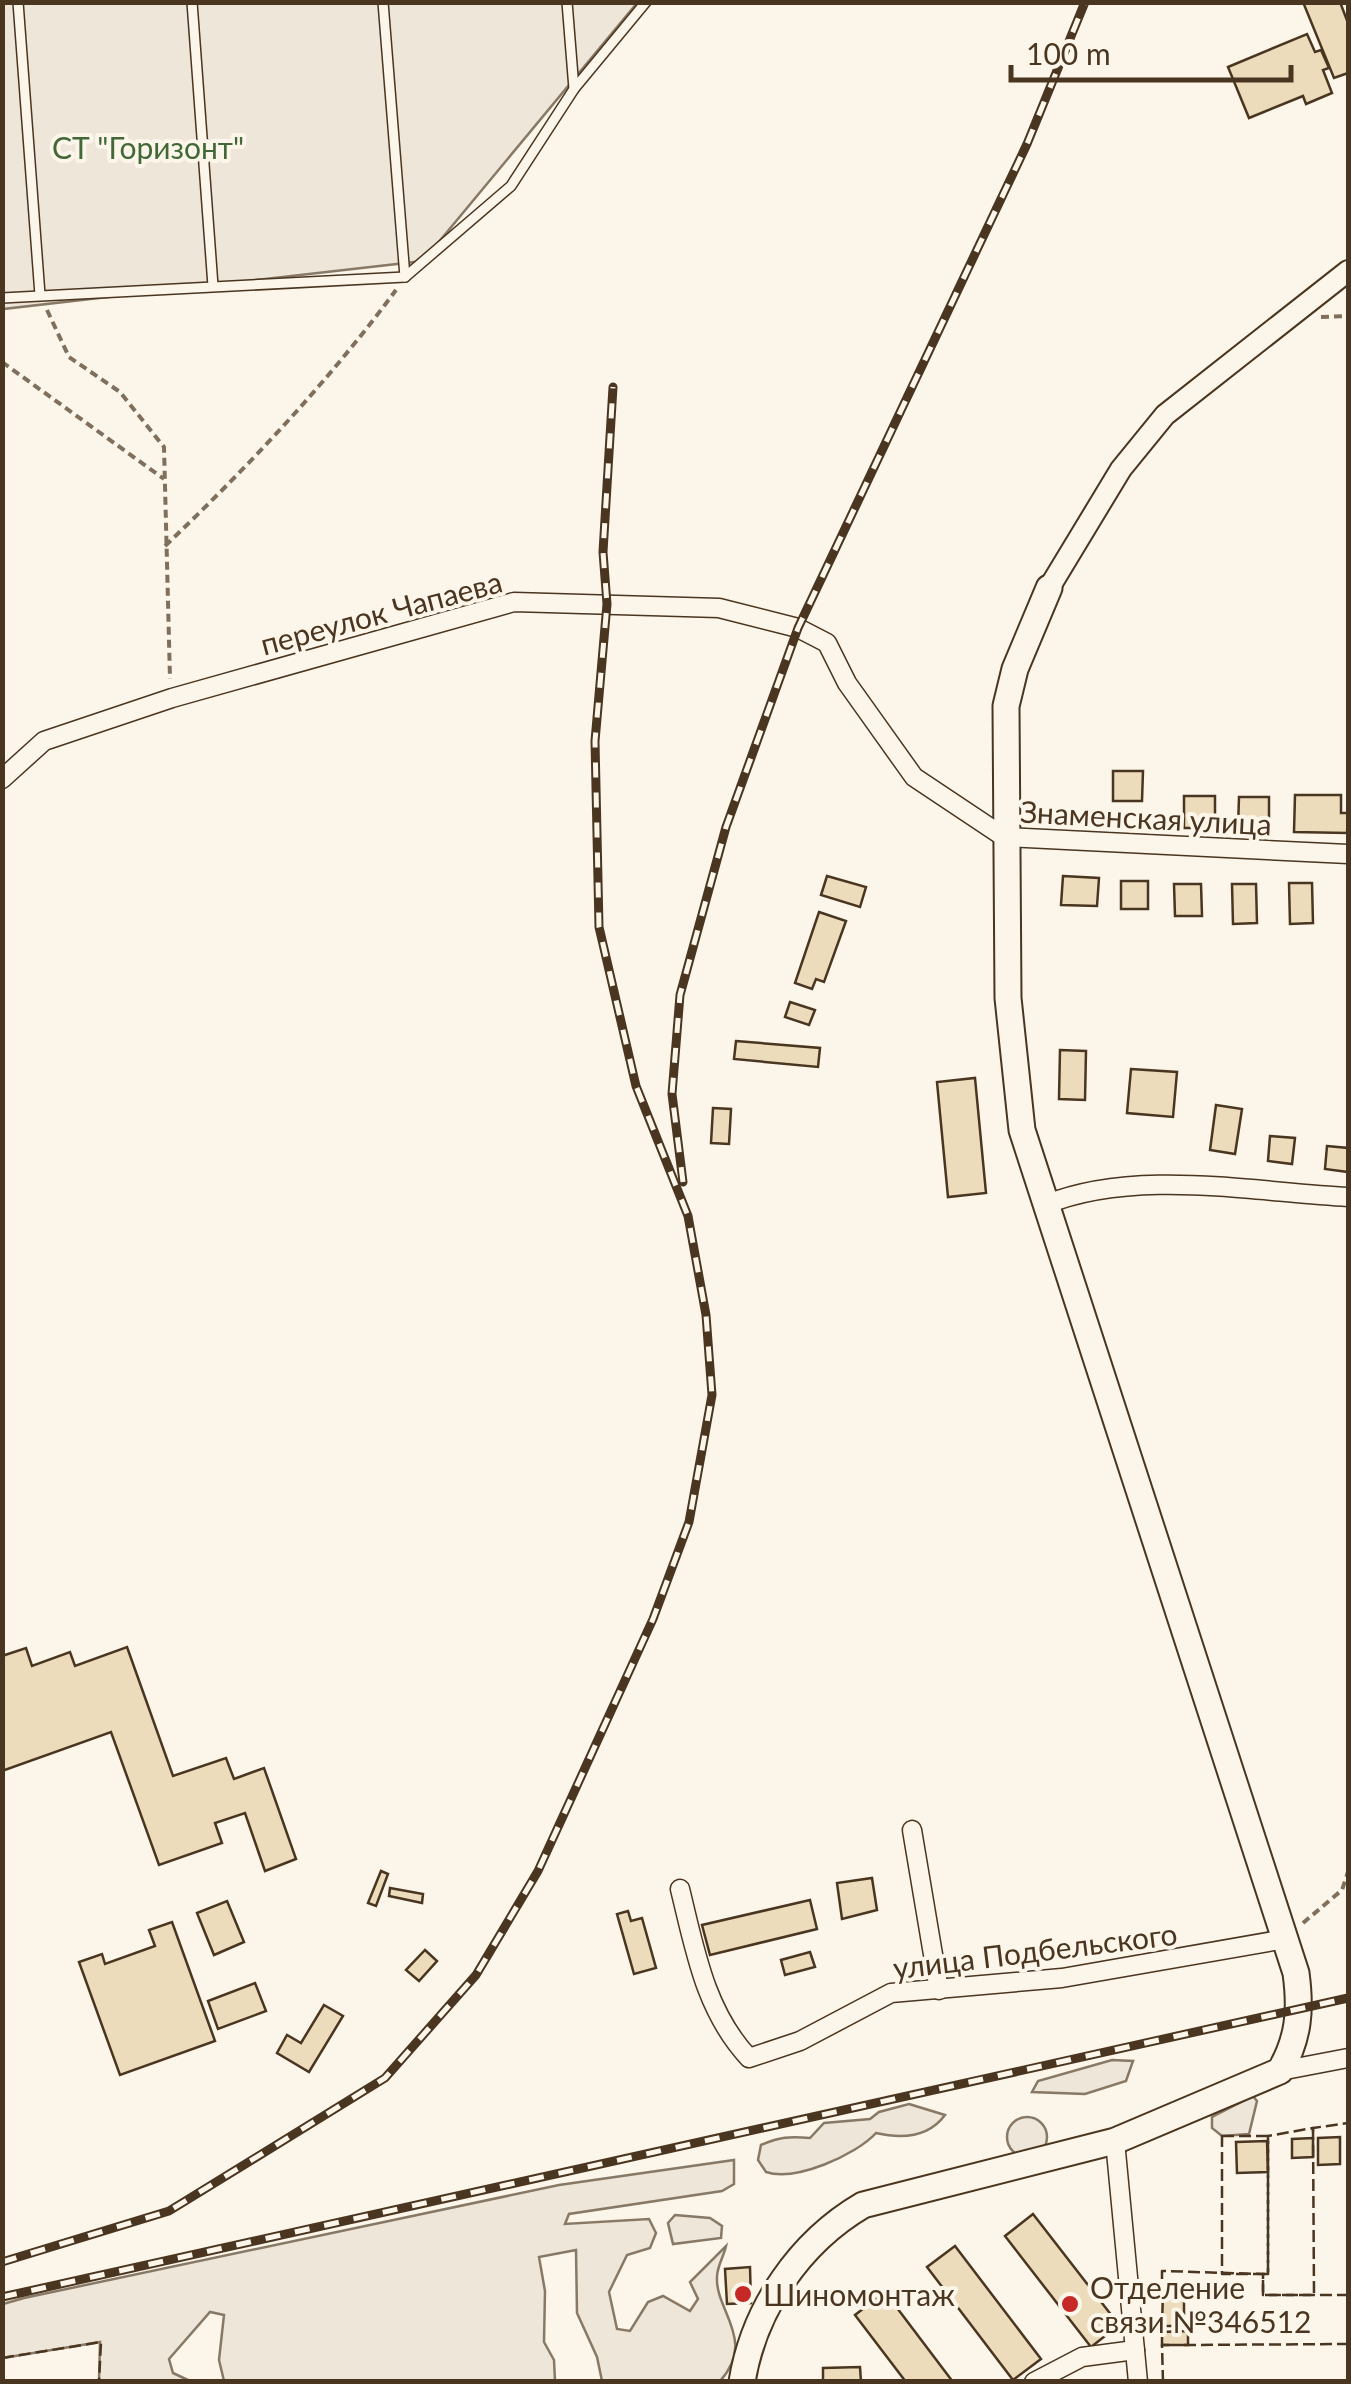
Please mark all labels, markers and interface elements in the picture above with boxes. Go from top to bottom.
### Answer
scale bar [1011,20,1291,82]
text: 100 m [1026,35,1111,71]
park label: СТ "Горизонт" [52,129,244,165]
street label: переулок Чапаева [256,562,506,662]
street label: Знаменская улица [1019,792,1273,842]
street label: улица Подбельского [891,1915,1179,1985]
place label: Отделение связи №346512 [1090,2269,1311,2339]
place label: Шиномонтаж [763,2276,955,2312]
marker: Шиномонтаж [732,2283,754,2305]
marker: Отделение связи №346512 [1059,2293,1081,2315]

